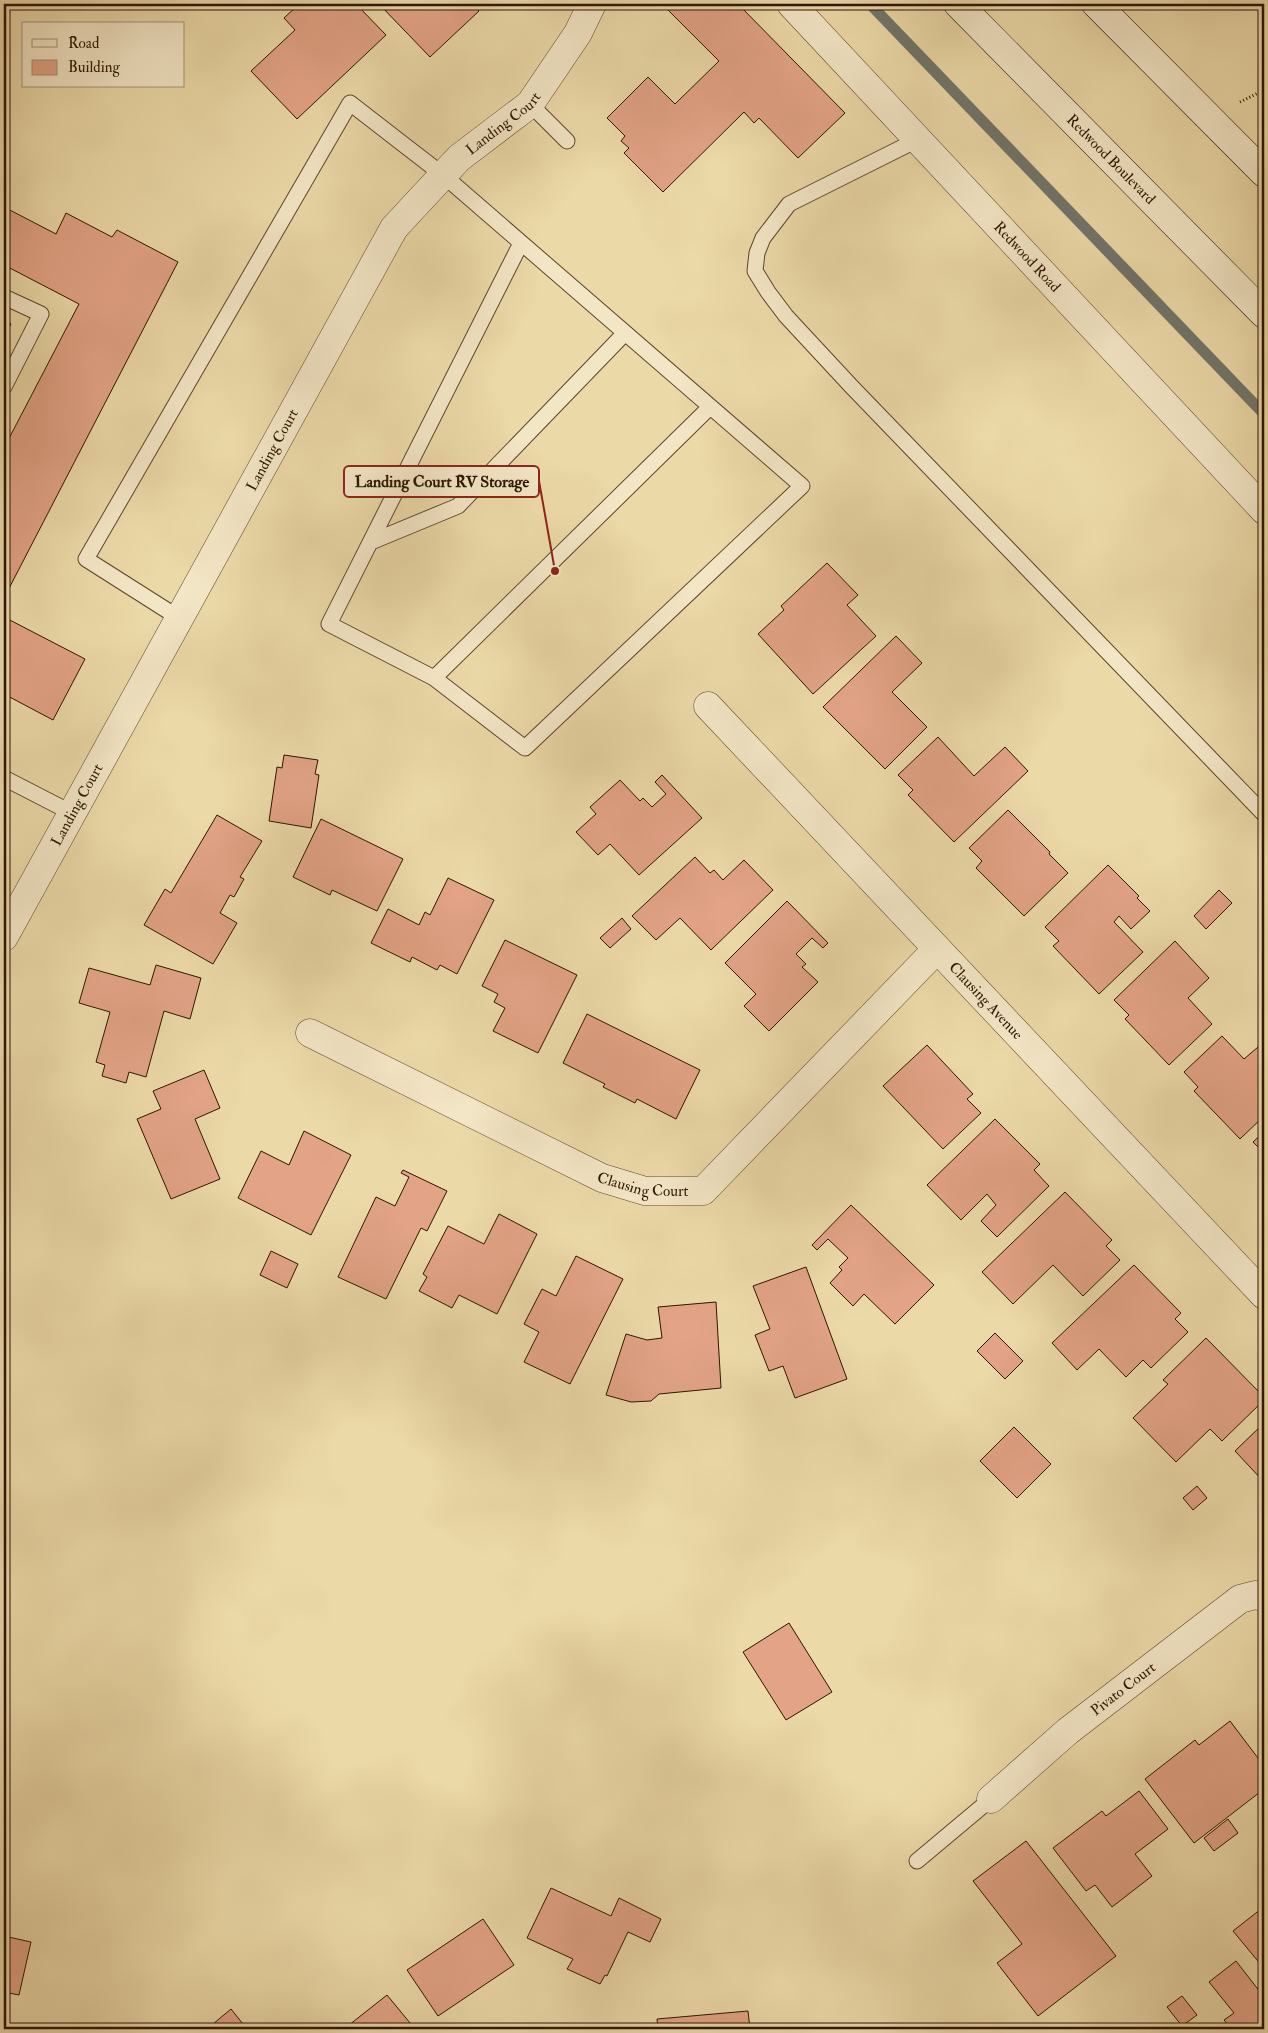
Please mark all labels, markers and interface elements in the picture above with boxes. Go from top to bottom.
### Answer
legend [22,22,185,88]
text: Road [68,34,100,53]
text: Building [68,58,120,77]
street label: Landing Court [462,88,545,159]
street label: Redwood Boulevard [1063,110,1160,209]
street label: Redwood Road [990,217,1065,297]
street label: Landing Court [242,405,302,494]
callout: Landing Court RV Storage [344,466,539,497]
text: Landing Court RV Storage [355,472,529,493]
street label: Landing Court [47,760,107,849]
street label: Clausing Avenue [945,958,1027,1043]
street label: Clausing Court [595,1168,689,1201]
street label: Pivato Court [1087,1658,1159,1720]

